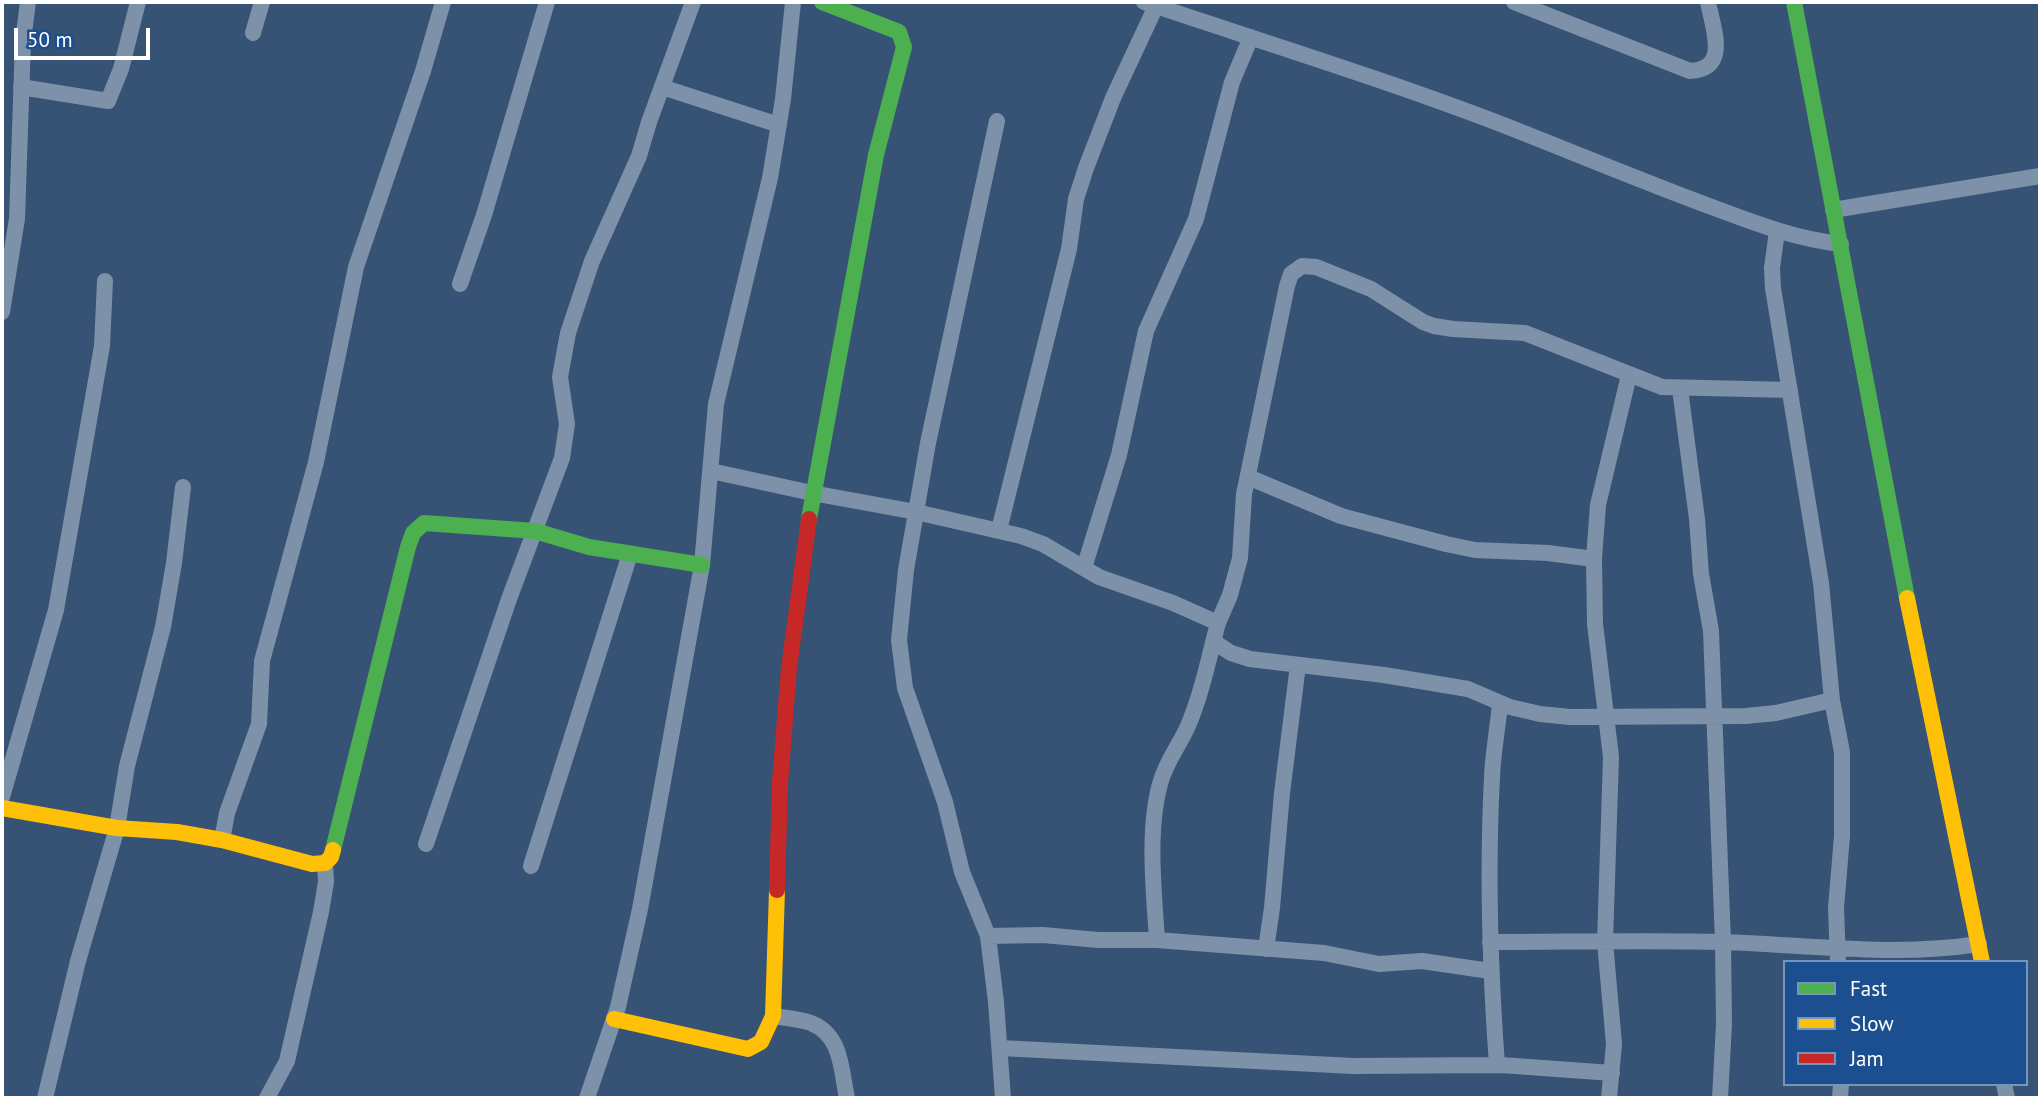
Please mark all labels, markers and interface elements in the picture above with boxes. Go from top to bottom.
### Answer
scale bar [18,14,154,58]
text: 50 m [27,26,73,53]
legend [1783,960,2028,1086]
text: Fast [1850,975,1887,1002]
text: Slow [1850,1010,1894,1037]
text: Jam [1850,1045,1884,1072]

